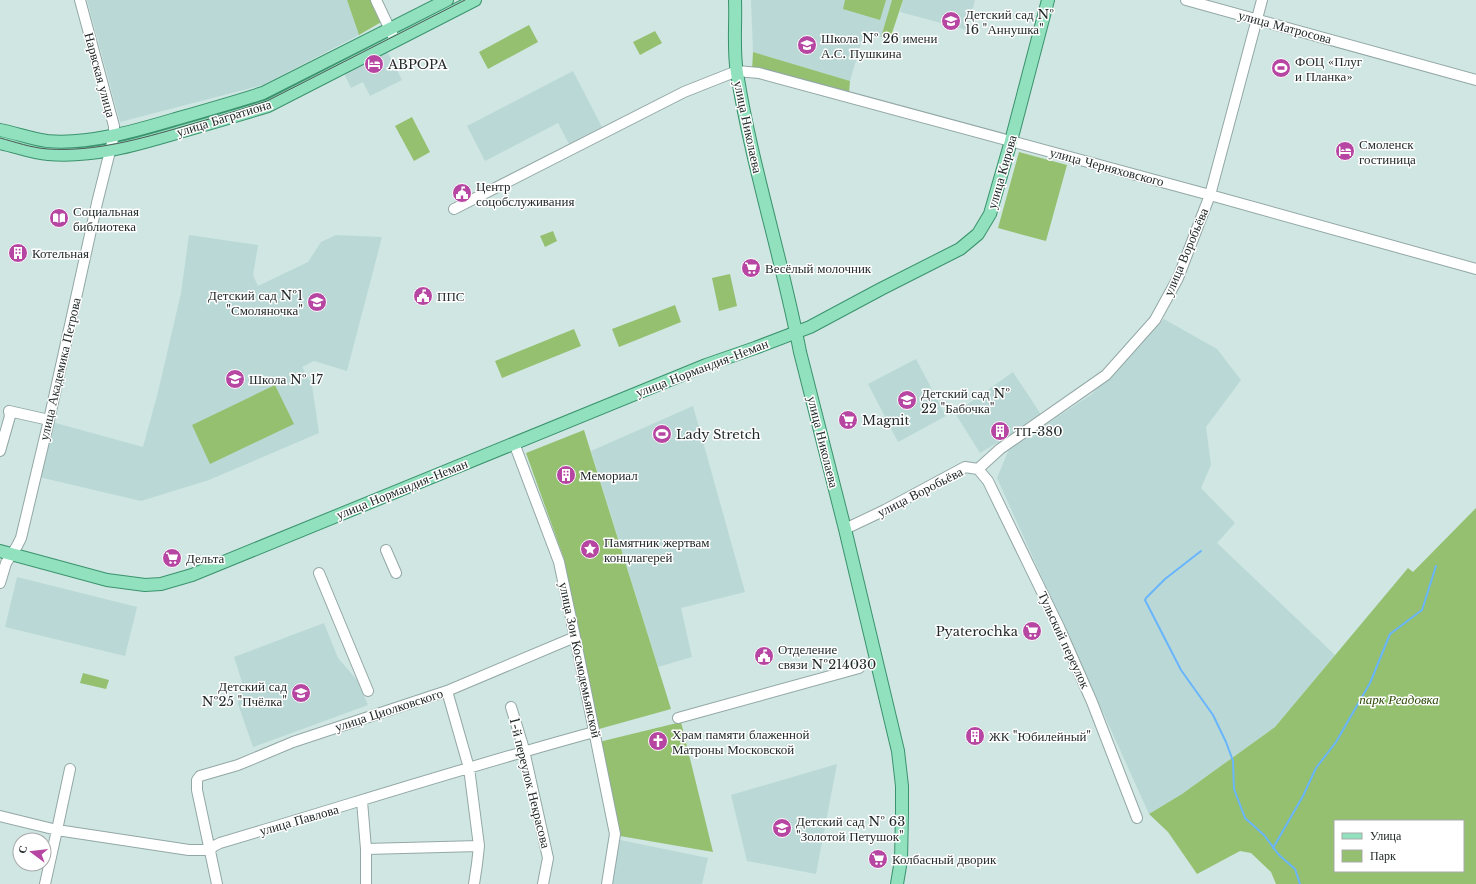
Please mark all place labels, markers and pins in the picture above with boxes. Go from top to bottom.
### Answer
place label: Детский сад № 16 "Аннушка" [965,6,1054,38]
school or university icon: Детский сад № 16 "Аннушка" [940,10,962,32]
place label: Школа № 26 имени А.С. Пушкина [821,30,938,62]
school or university icon: Школа № 26 имени А.С. Пушкина [796,34,818,56]
hotel icon: ABPOPA [363,53,385,75]
place label: ФОЦ «Плуг и Планка» [1295,53,1362,85]
place label: ABPOPA [387,56,448,73]
sports icon: ФОЦ «Плуг и Планка» [1270,57,1292,79]
place label: Смоленск гостиница [1359,136,1416,168]
hotel icon: Смоленск гостиница [1334,140,1356,162]
place label: Центр соцобслуживания [476,178,575,210]
public building icon: Центр соцобслуживания [451,182,473,204]
place label: Социальная библиотека [73,203,139,235]
library icon: Социальная библиотека [48,207,70,229]
building icon: Котельная [7,242,29,264]
place label: Котельная [32,245,89,262]
supermarket icon: Весёлый молочник [740,257,762,279]
place label: Весёлый молочник [765,260,872,277]
public building icon: ППС [412,285,434,307]
place label: Детский сад №1 "Смоляночка" [208,287,303,319]
place label: ППС [437,288,464,305]
school or university icon: Детский сад №1 "Смоляночка" [306,291,328,313]
school or university icon: Школа № 17 [224,368,246,390]
place label: Школа № 17 [249,371,323,388]
place label: Детский сад № 22 "Бабочка" [921,385,1010,417]
school or university icon: Детский сад № 22 "Бабочка" [896,389,918,411]
supermarket icon: Magnit [837,409,859,431]
place label: Magnit [862,412,910,429]
building icon: ТП-380 [989,420,1011,442]
sports icon: Lady Stretch [651,423,673,445]
place label: ТП-380 [1014,423,1063,440]
place label: Lady Stretch [676,426,761,443]
building icon: Мемориал [555,464,577,486]
place label: Мемориал [580,467,638,484]
place label: Памятник жертвам концлагерей [604,534,710,566]
place icon: Памятник жертвам концлагерей [579,538,601,560]
supermarket icon: Дельта [161,547,183,569]
place label: Дельта [186,550,225,567]
supermarket icon: Pyaterochka [1021,620,1043,642]
place label: Pyaterochka [936,623,1019,640]
place label: Отделение связи №214030 [778,641,876,673]
public building icon: Отделение связи №214030 [753,645,775,667]
place label: Детский сад №25 "Пчёлка" [202,678,287,710]
school or university icon: Детский сад №25 "Пчёлка" [290,682,312,704]
building icon: ЖК "Юбилейный" [964,725,986,747]
place label: Храм памяти блаженной Матроны Московской [672,726,809,758]
place label: ЖК "Юбилейный" [989,728,1091,745]
church icon: Храм памяти блаженной Матроны Московской [647,730,669,752]
place label: Детский сад № 63 "Золотой Петушок" [796,813,905,845]
school or university icon: Детский сад № 63 "Золотой Петушок" [771,817,793,839]
supermarket icon: Колбасный дворик [867,848,889,870]
place label: Колбасный дворик [892,851,997,868]

